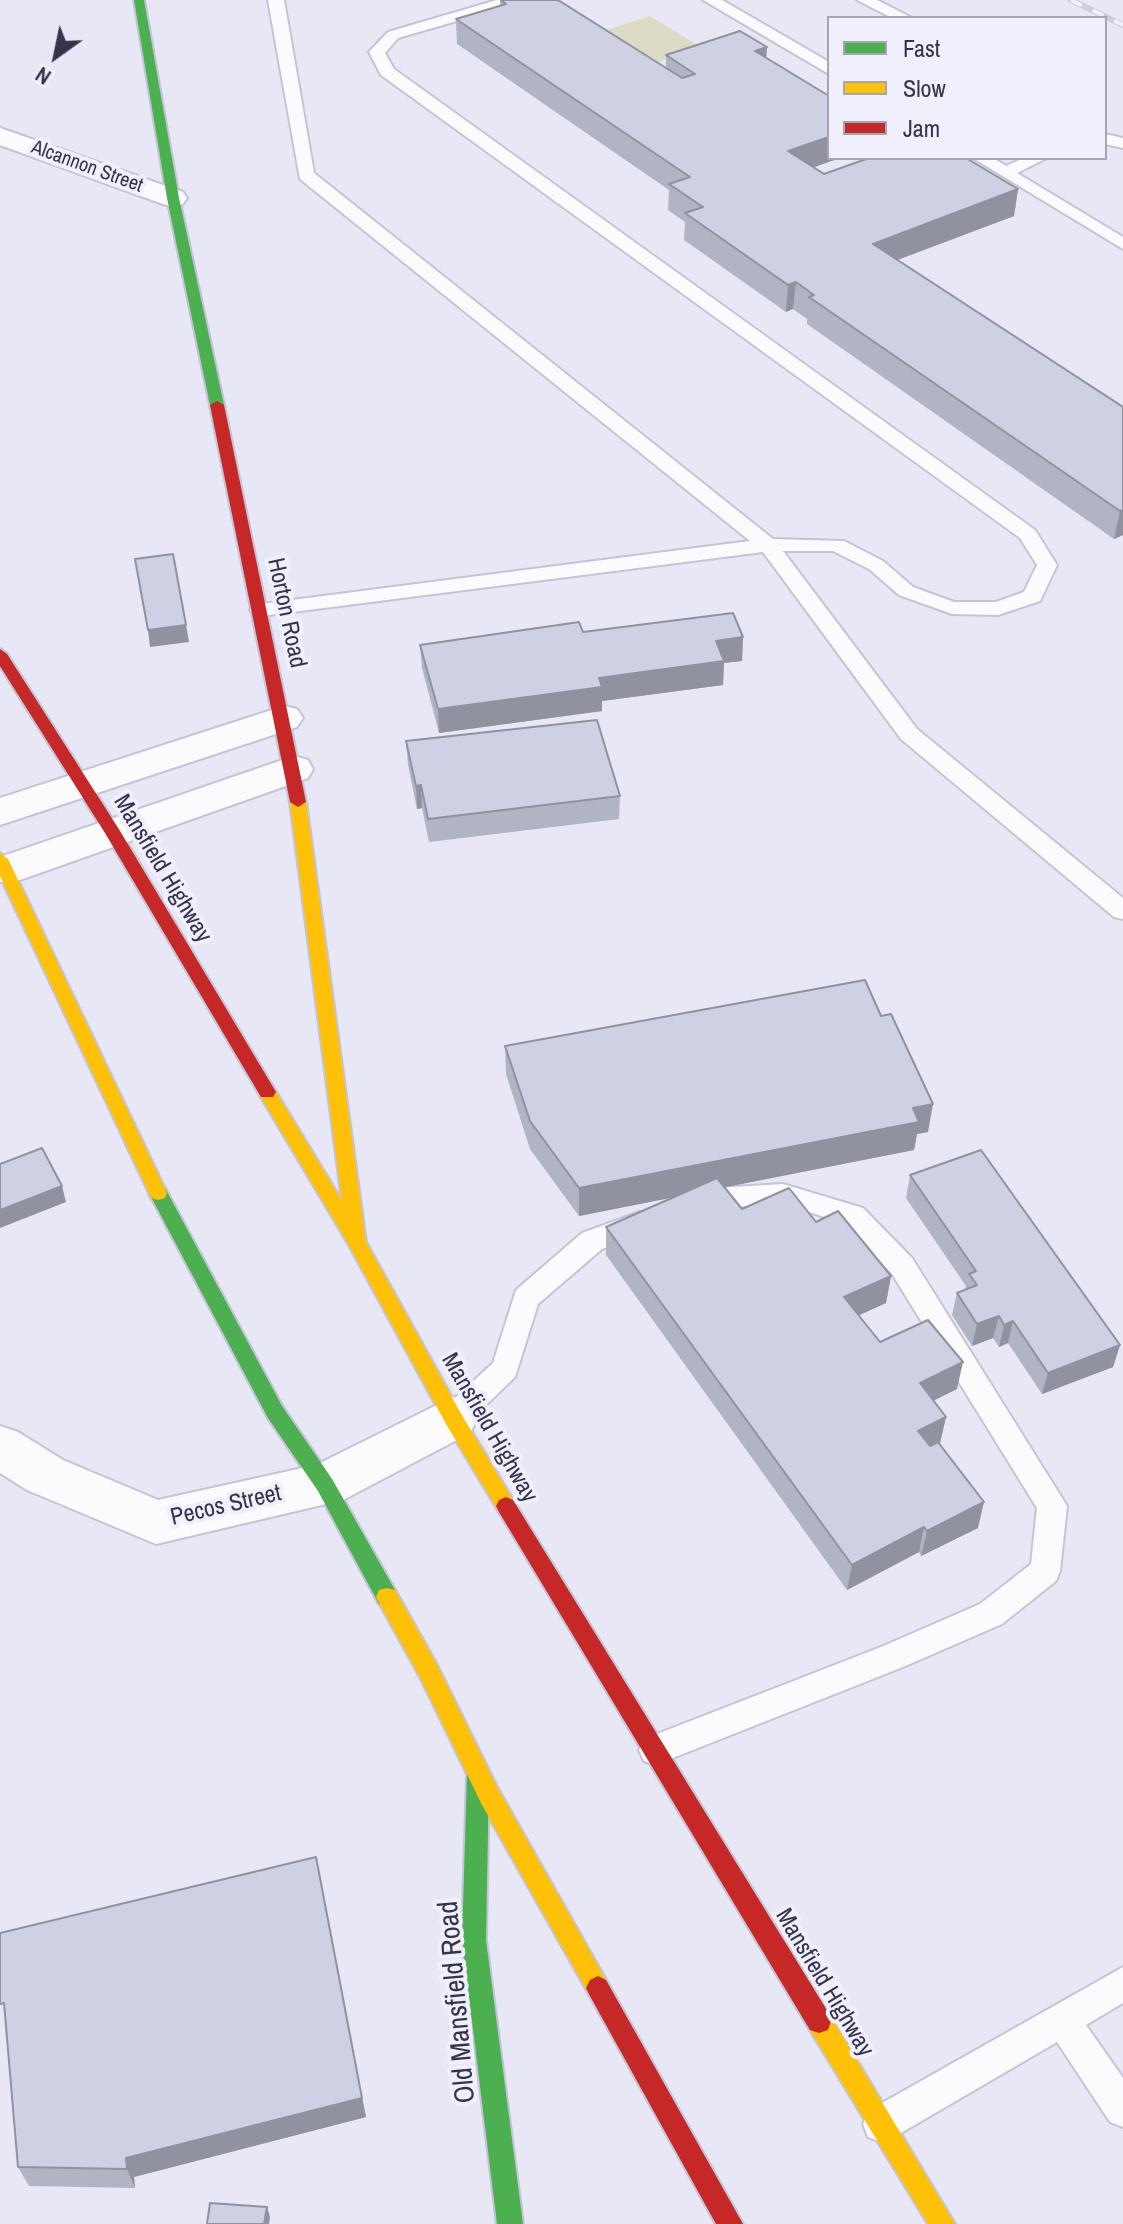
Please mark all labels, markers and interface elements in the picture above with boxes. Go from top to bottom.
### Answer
north arrow [16,16,96,96]
legend [827,16,1107,160]
text: Fast [903,32,940,64]
text: N [29,60,57,92]
text: Slow [903,72,946,104]
text: Jam [903,112,940,144]
street label: Alcannon Street [28,136,146,198]
street label: Horton Road [260,555,312,671]
street label: Mansfield Highway [107,790,217,948]
street label: Mansfield Highway [435,1348,543,1508]
street label: Pecos Street [168,1479,284,1533]
street label: Old Mansfield Road [432,1899,484,2105]
street label: Mansfield Highway [769,1904,879,2062]

